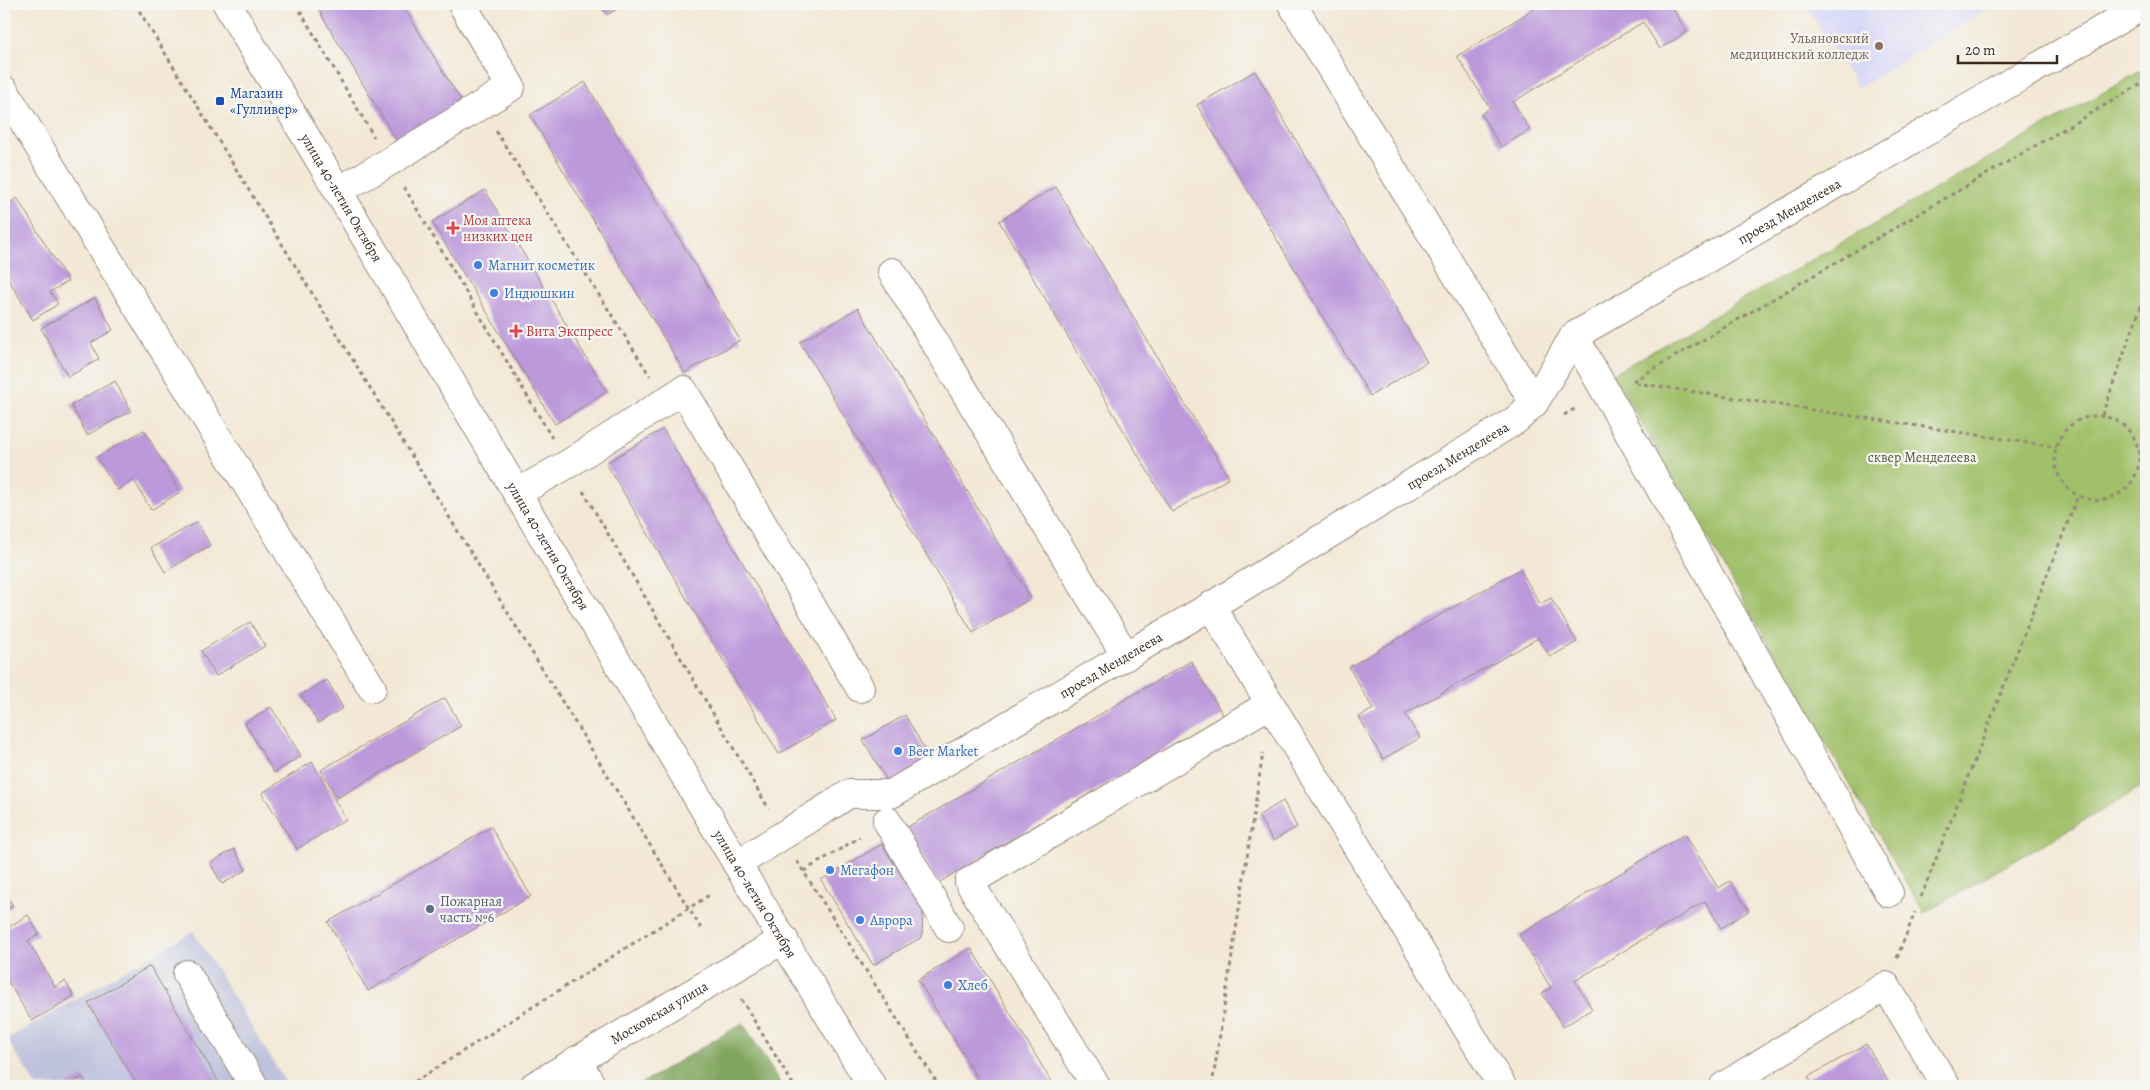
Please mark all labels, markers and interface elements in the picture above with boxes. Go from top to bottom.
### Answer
place label: Ульяновский медицинский колледж [1730,29,1869,64]
scale bar [1958,32,2056,64]
marker: Ульяновский медицинский колледж [1873,40,1885,52]
text: 20 m [1965,40,1996,60]
place label: Магазин «Гулливер» [230,84,298,119]
marker: Магазин «Гулливер» [214,95,226,107]
street label: улица 40-летия Октября [295,129,387,266]
street label: проезд Менделеева [1734,174,1845,249]
place label: Моя аптека низких цен [463,211,533,246]
marker: Моя аптека низких цен [447,222,459,234]
place label: Магнит косметик [488,256,595,275]
marker: Магнит косметик [472,259,484,271]
place label: Индюшкин [504,284,575,303]
marker: Индюшкин [488,287,500,299]
place label: Вита Экспресс [526,322,613,341]
marker: Вита Экспресс [510,325,522,337]
street label: проезд Менделеева [1403,417,1513,495]
park label: сквер Менделеева [1868,448,1977,467]
street label: улица 40-летия Октября [502,478,594,614]
street label: проезд Менделеева [1056,627,1167,703]
place label: Beer Market [908,742,978,761]
marker: Beer Market [892,745,904,757]
street label: улица 40-летия Октября [709,826,801,962]
place label: Мегафон [840,861,894,880]
marker: Мегафон [824,864,836,876]
place label: Пожарная часть №6 [440,892,502,927]
marker: Пожарная часть №6 [424,903,436,915]
place label: Аврора [869,911,913,930]
marker: Аврора [854,914,866,926]
place label: Хлеб [958,976,988,995]
street label: Московская улица [607,977,712,1049]
marker: Хлеб [942,979,954,991]

